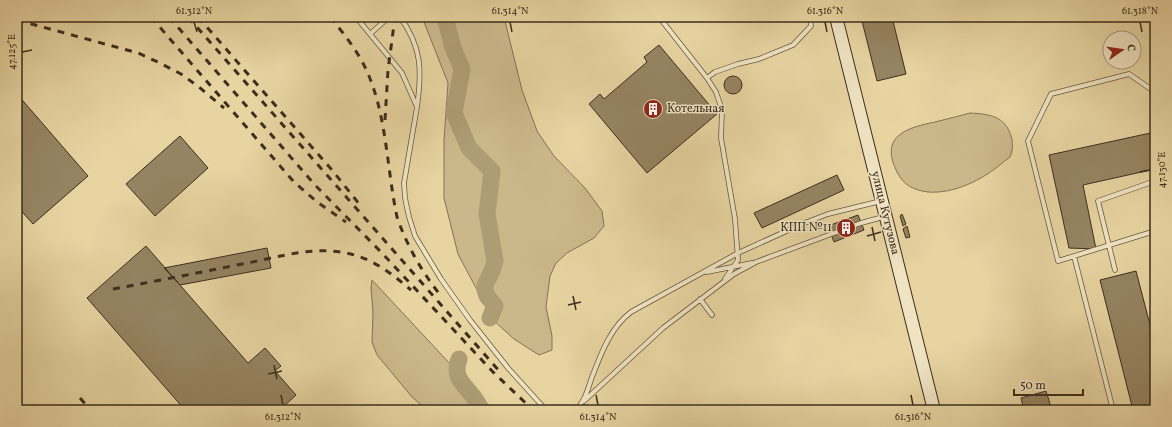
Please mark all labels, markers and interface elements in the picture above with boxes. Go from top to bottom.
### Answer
text: 61.312°N [176,4,213,18]
text: 61.314°N [492,4,529,18]
text: 61.316°N [807,4,844,18]
text: 61.318°N [1122,4,1159,18]
north arrow [1102,30,1142,70]
text: 47.125°E [5,34,19,70]
text: С [1122,43,1138,53]
building icon: Котельная [642,98,664,120]
place label: Котельная [667,101,725,117]
text: 47.130°E [1155,152,1169,188]
street label: улица Кутузова [867,169,903,257]
building icon: КПП №11 [835,217,857,239]
place label: КПП №11 [780,220,832,236]
scale bar [1014,371,1083,397]
text: 50 m [1020,378,1046,394]
text: 61.312°N [265,410,302,424]
text: 61.314°N [580,410,617,424]
text: 61.316°N [895,410,932,424]

